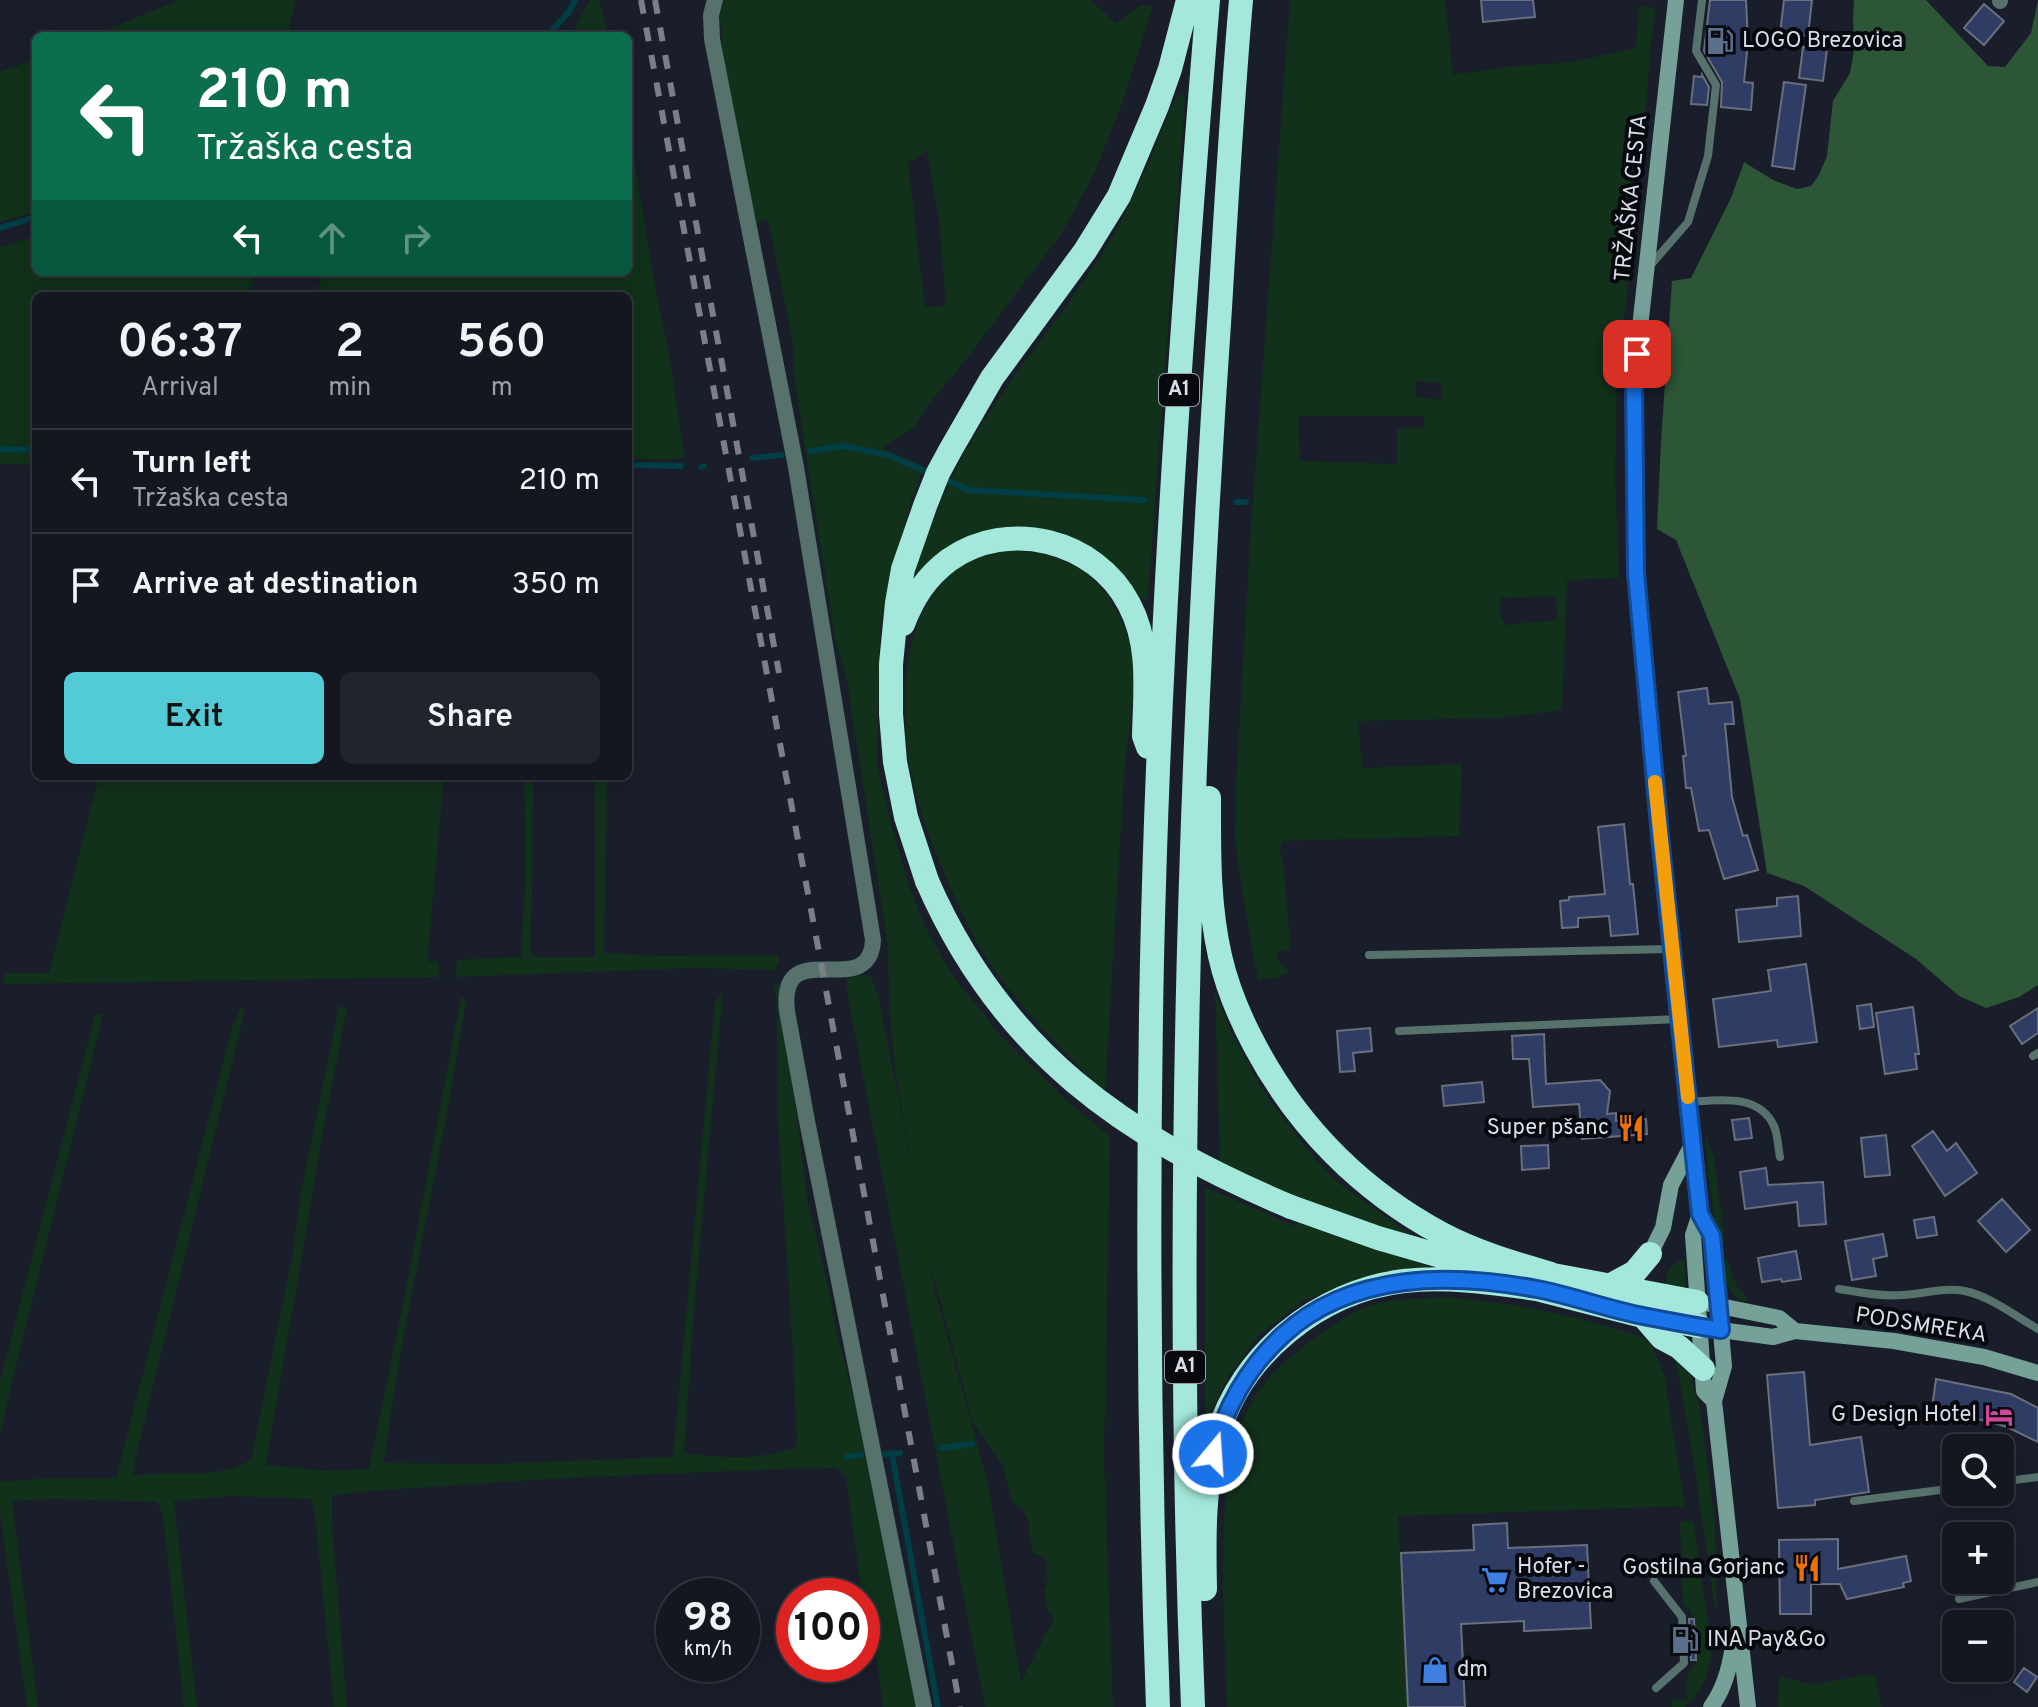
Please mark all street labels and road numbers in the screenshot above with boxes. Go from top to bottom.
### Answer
street label: TRŽAŠKA CESTA [1607,113,1654,283]
road number: A1 [1159,374,1199,406]
street label: PODSMREKA [1853,1302,1989,1350]
road number: A1 [1165,1351,1205,1383]

